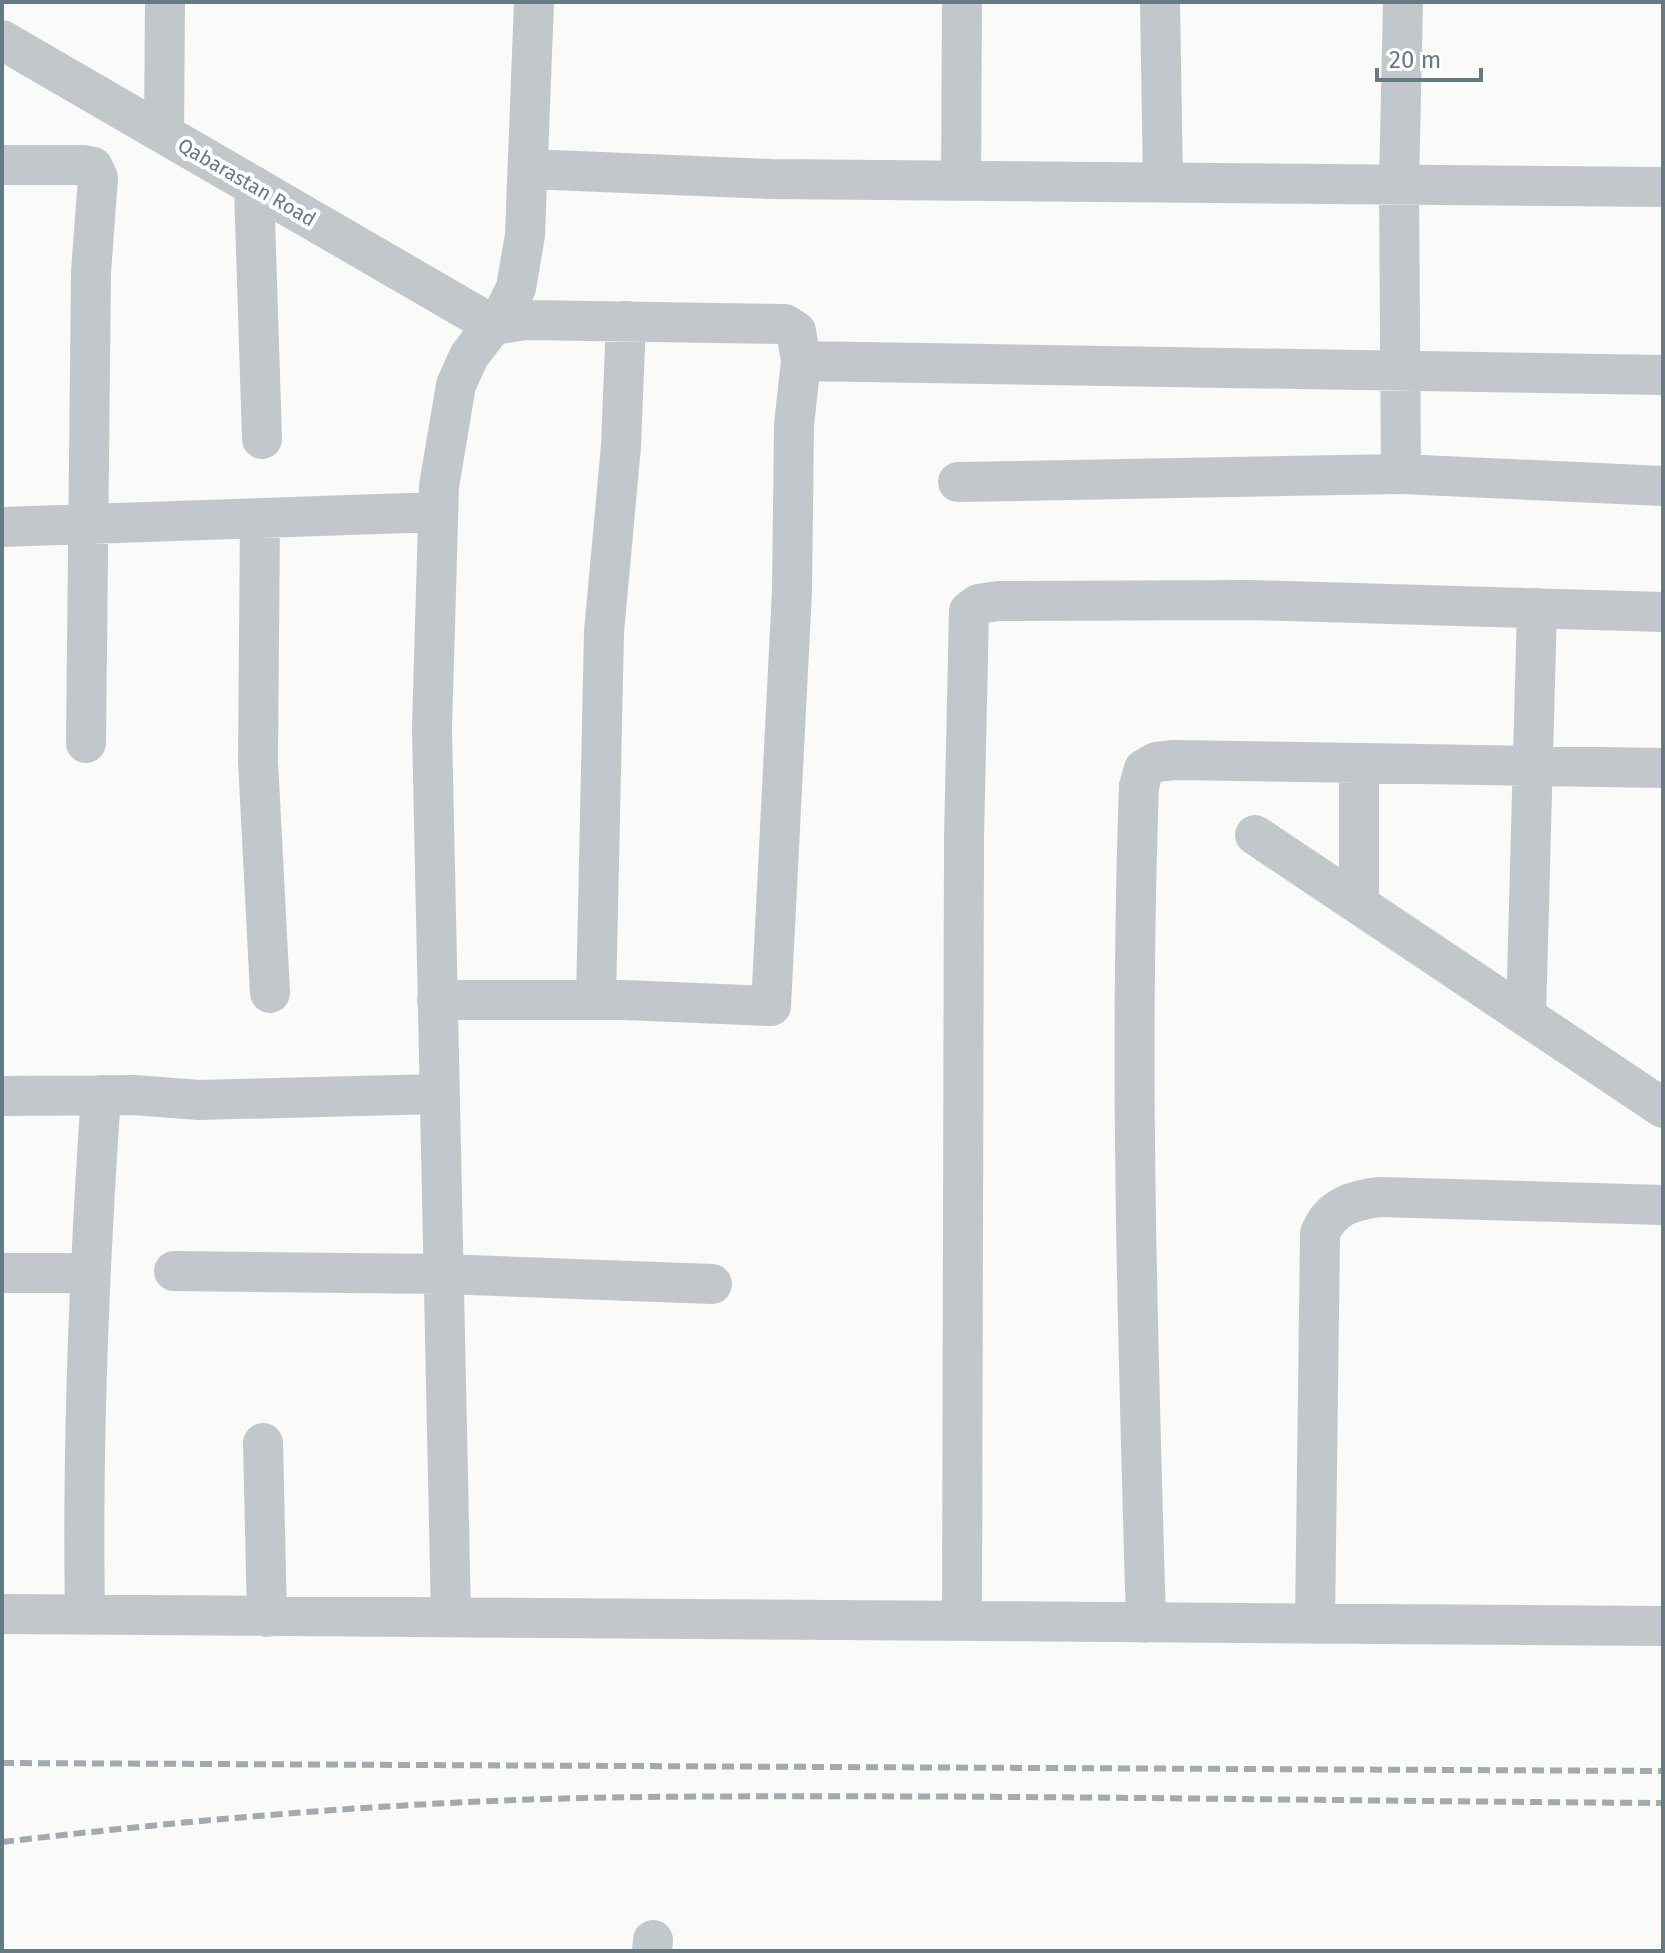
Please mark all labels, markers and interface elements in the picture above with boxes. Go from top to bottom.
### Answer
scale bar [1377,32,1481,82]
text: 20 m [1389,46,1441,74]
street label: Qabarastan Road [174,133,320,231]

